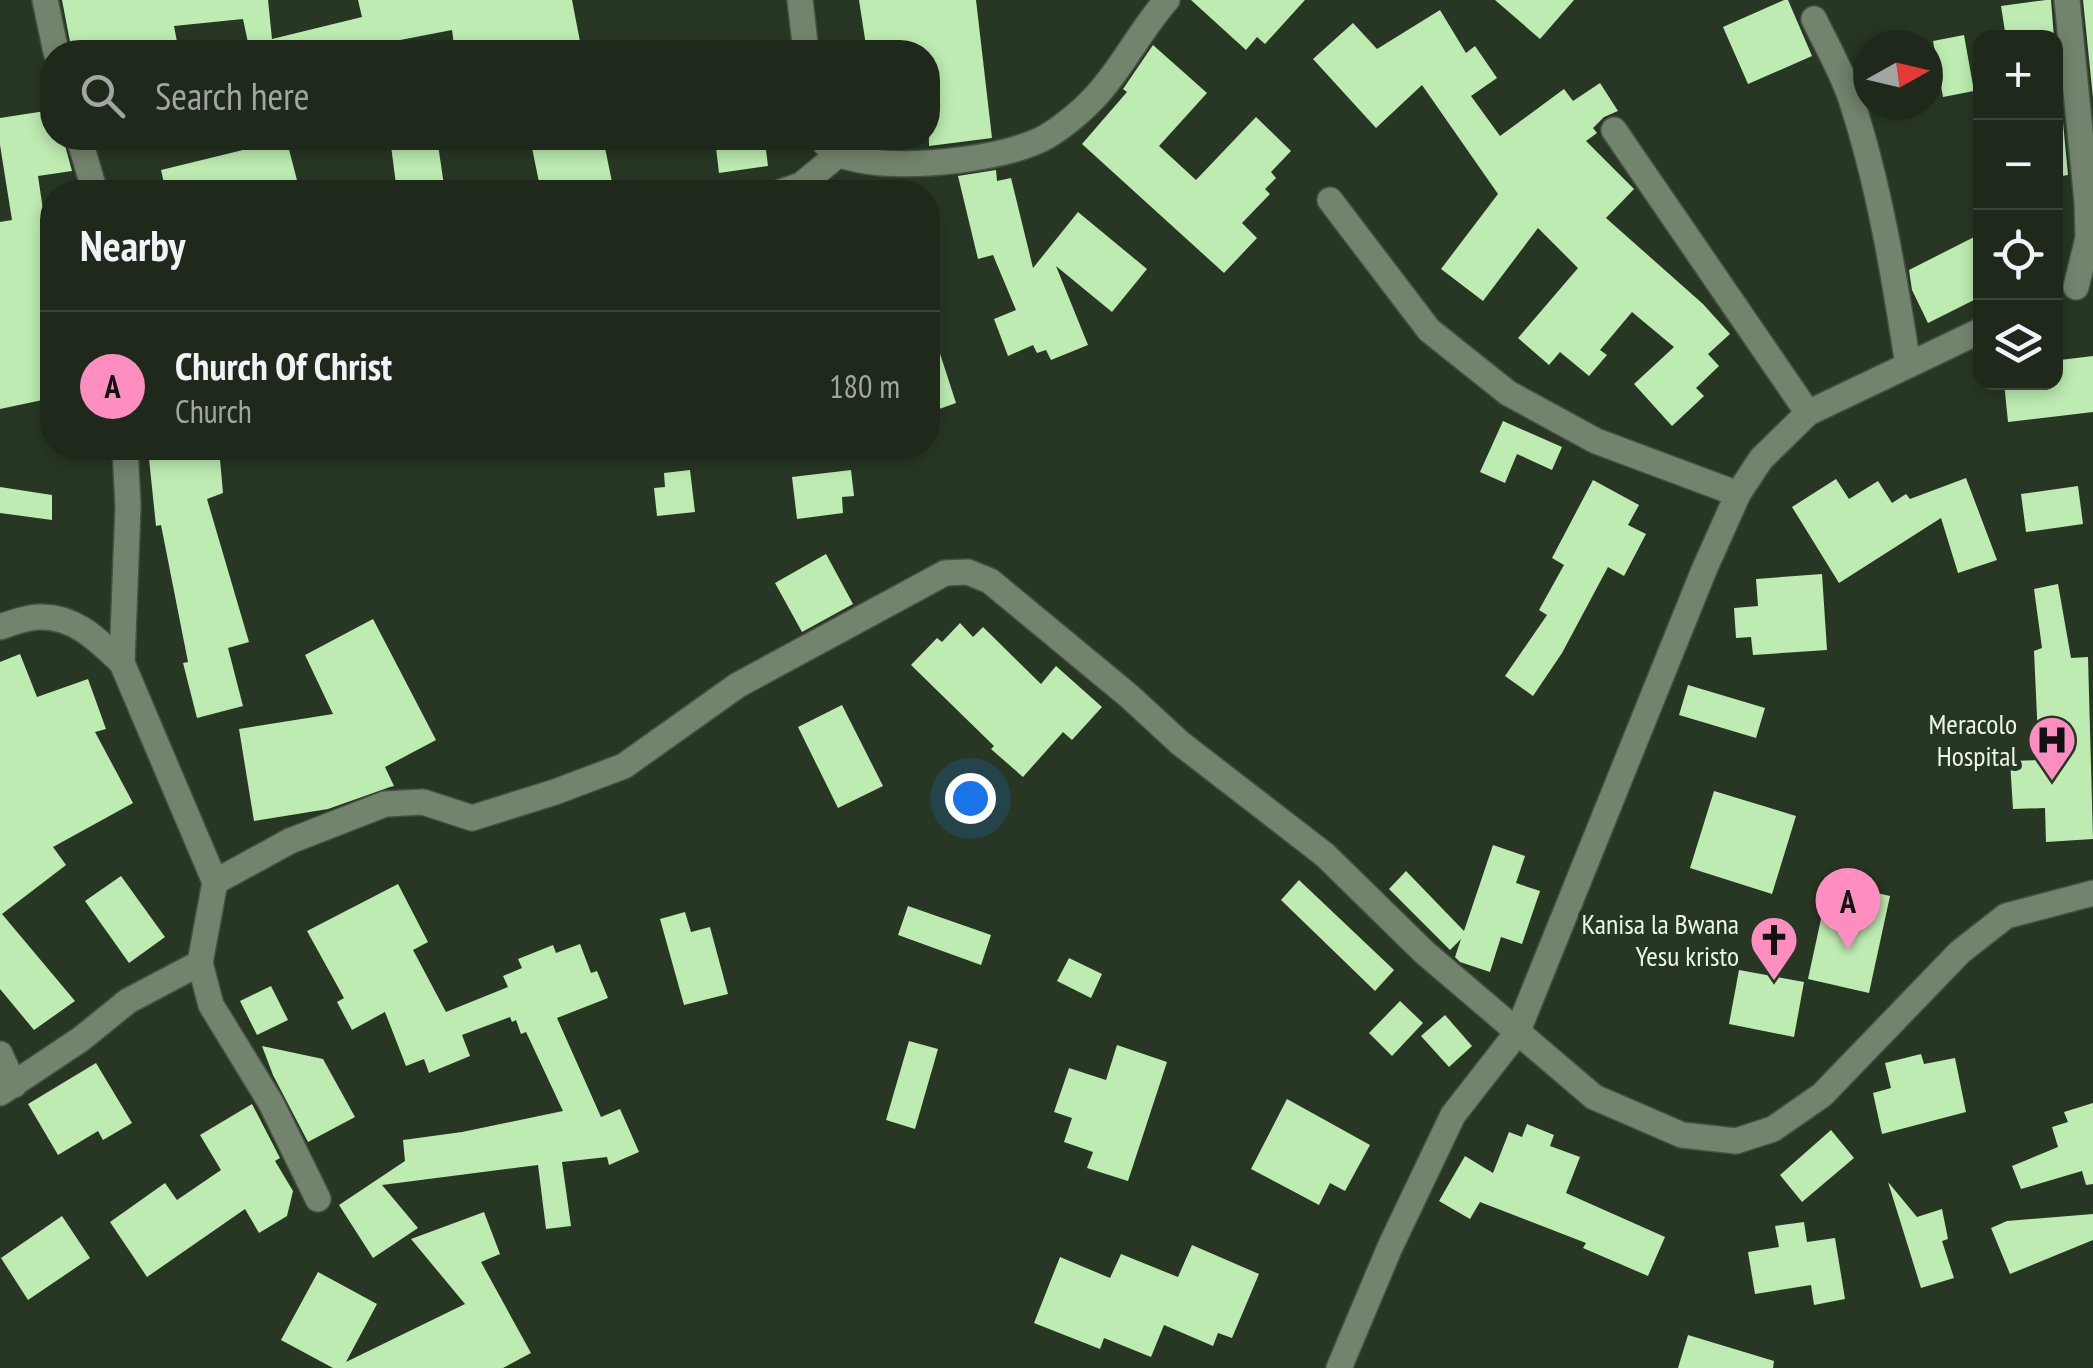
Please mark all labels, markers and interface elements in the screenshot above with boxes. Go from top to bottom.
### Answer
north arrow [1853,30,1943,120]
map controls [1973,30,2063,390]
button: + [1973,30,2063,120]
search box [40,40,940,150]
icon: search [75,68,130,123]
text: Search here [155,71,309,120]
button: − [1973,120,2063,210]
button: locate [1973,210,2063,300]
text: Nearby [80,218,185,273]
button: layers [1973,300,2063,390]
text: Church Of Christ [175,341,392,390]
text: A [104,365,121,407]
text: 180 m [829,365,900,407]
text: Church [175,390,252,432]
place label: Meracolo Hospital [1929,705,2017,774]
hospital icon: Meracolo Hospital [2026,714,2078,782]
your location [945,773,996,824]
pin: A [1816,868,1880,950]
place label: Kanisa la Bwana Yesu kristo [1582,905,1739,974]
church icon: Kanisa la Bwana Yesu kristo [1748,914,1800,982]

